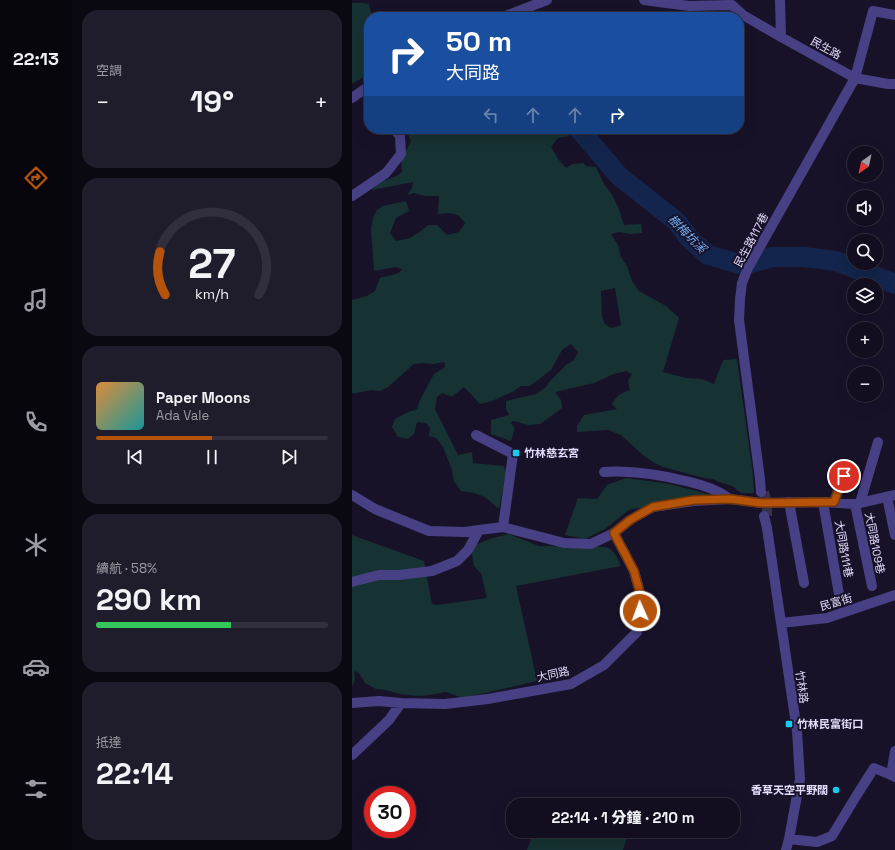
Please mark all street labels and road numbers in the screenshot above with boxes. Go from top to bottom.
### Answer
street label: 民生路 [808,34,844,62]
street label: 民生路117巷 [731,210,771,270]
street label: 大同路109巷 [862,511,888,575]
street label: 大同路111巷 [832,519,856,579]
street label: 民富街 [818,591,854,613]
street label: 大同路 [535,663,571,685]
street label: 竹林路 [793,670,811,704]

